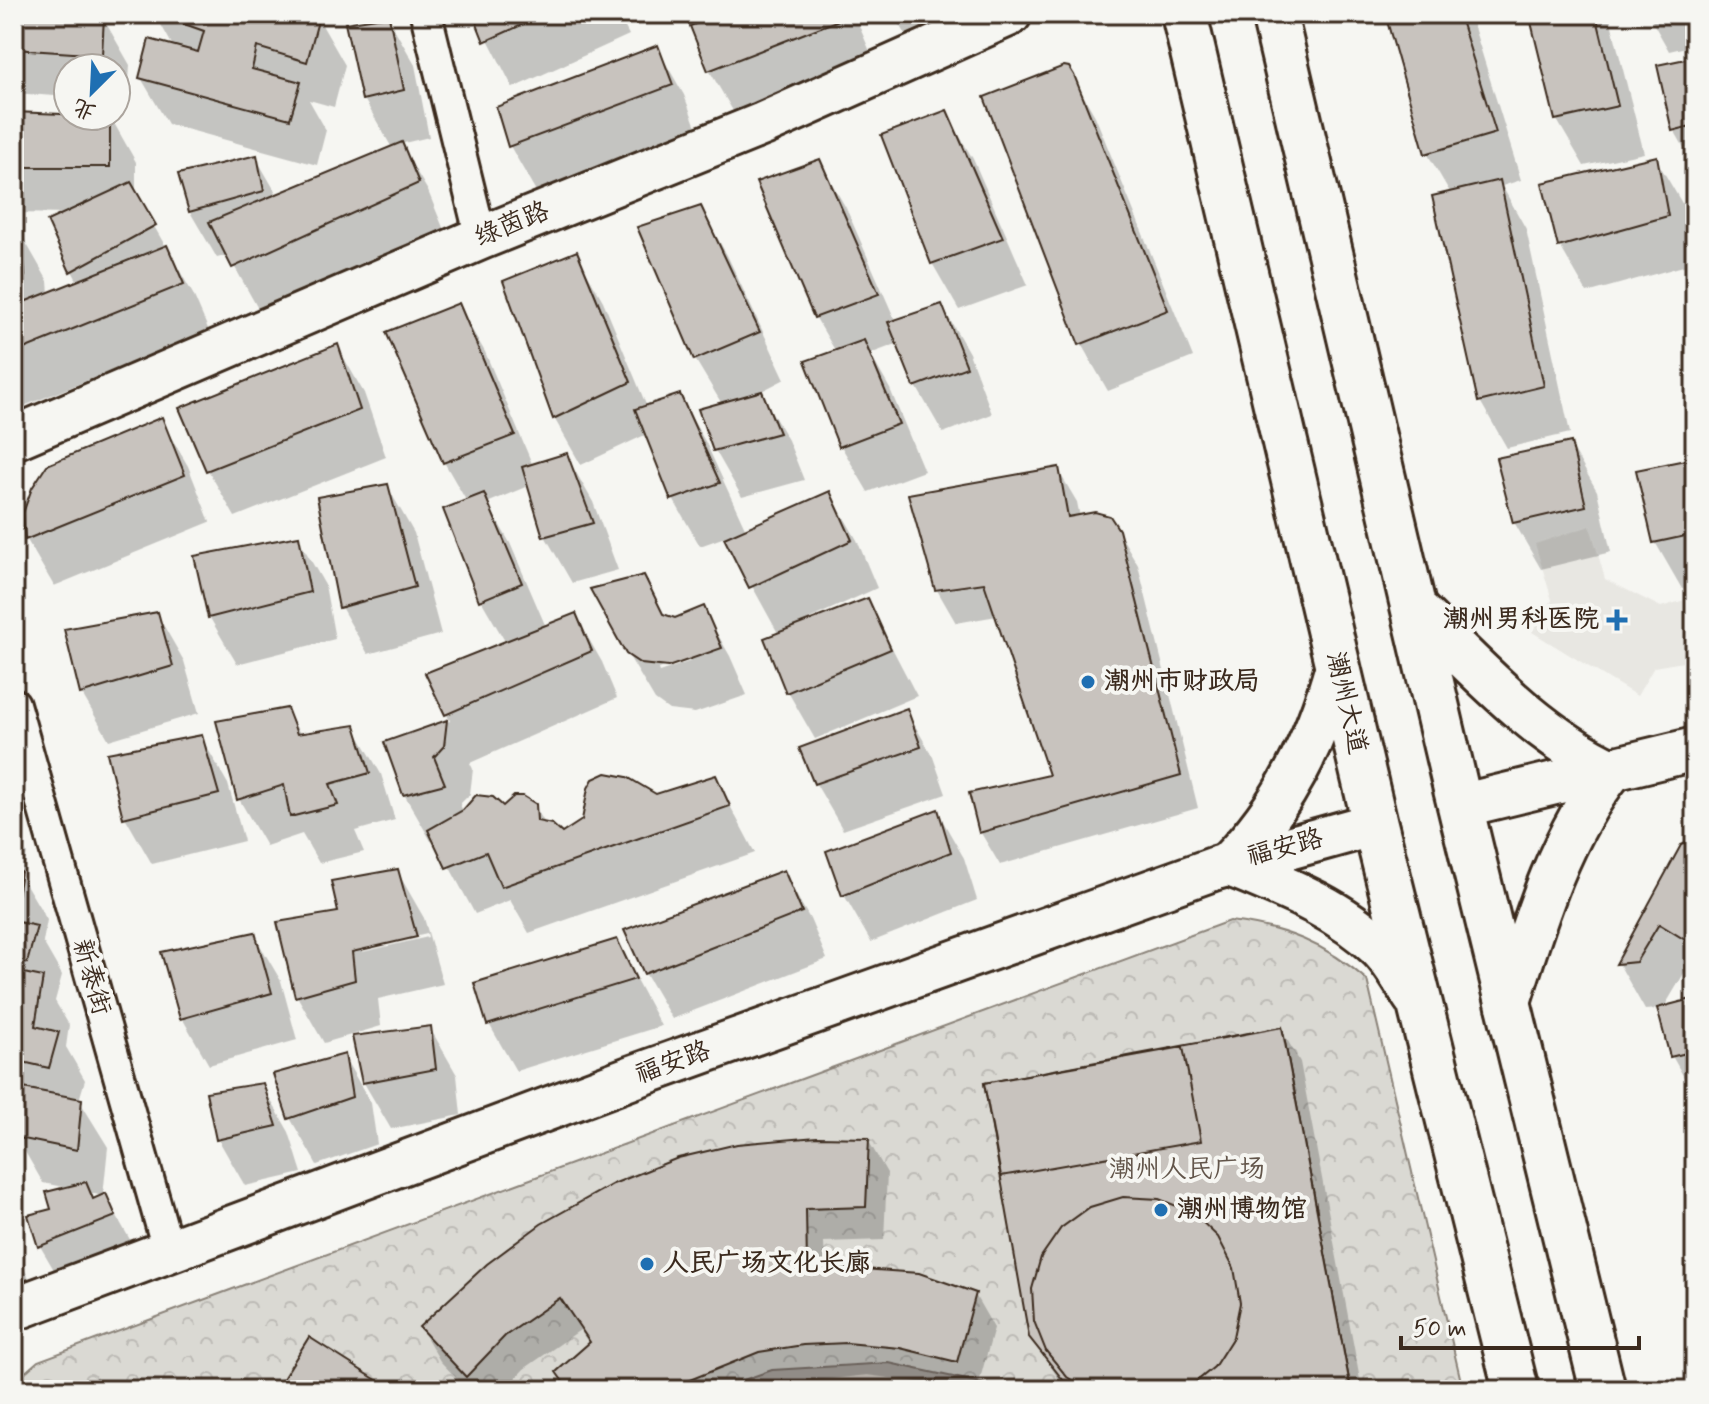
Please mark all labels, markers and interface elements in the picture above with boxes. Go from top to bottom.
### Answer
north arrow [52,52,132,132]
text: 北 [69,91,100,126]
street label: 绿茵路 [469,195,555,255]
place label: 潮州男科医院 [1443,603,1599,637]
marker: 潮州男科医院 [1606,609,1628,631]
street label: 潮州大道 [1318,649,1374,757]
place label: 潮州市财政局 [1104,665,1260,699]
marker: 潮州市财政局 [1079,673,1097,691]
street label: 福安路 [1243,821,1327,875]
street label: 新泰街 [64,935,118,1019]
street label: 福安路 [631,1034,715,1092]
park label: 潮州人民广场 [1109,1153,1265,1187]
place label: 潮州博物馆 [1177,1193,1307,1227]
marker: 潮州博物馆 [1152,1201,1170,1219]
place label: 人民广场文化长廊 [663,1247,871,1281]
marker: 人民广场文化长廊 [638,1255,656,1273]
scale bar [1401,1300,1639,1350]
text: 50 m [1413,1314,1467,1345]

